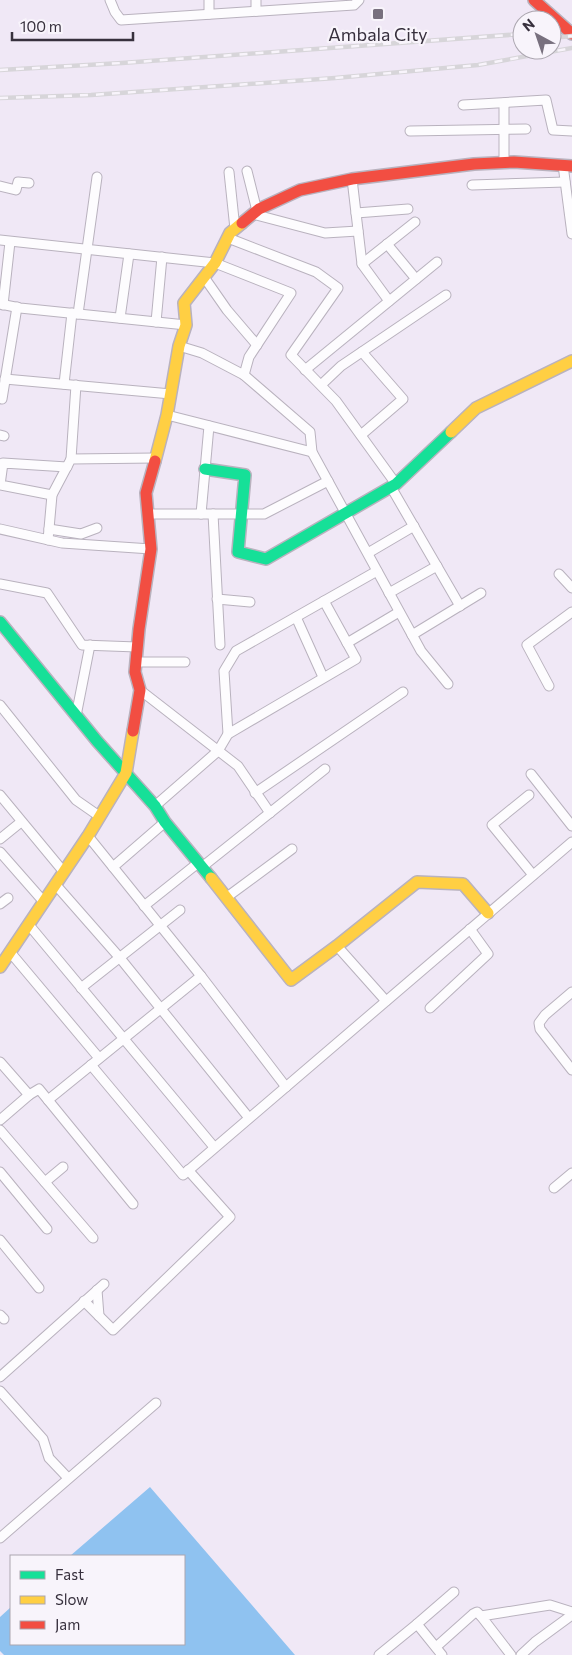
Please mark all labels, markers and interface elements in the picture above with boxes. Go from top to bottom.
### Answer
marker: Ambala City [371,7,385,21]
scale bar [12,10,134,42]
north arrow [512,10,562,60]
text: N [519,15,538,35]
text: 100 m [20,17,62,35]
place label: Ambala City [328,23,428,45]
legend [10,1555,185,1645]
text: Fast [55,1565,84,1583]
text: Slow [55,1590,88,1608]
text: Jam [55,1615,80,1633]

